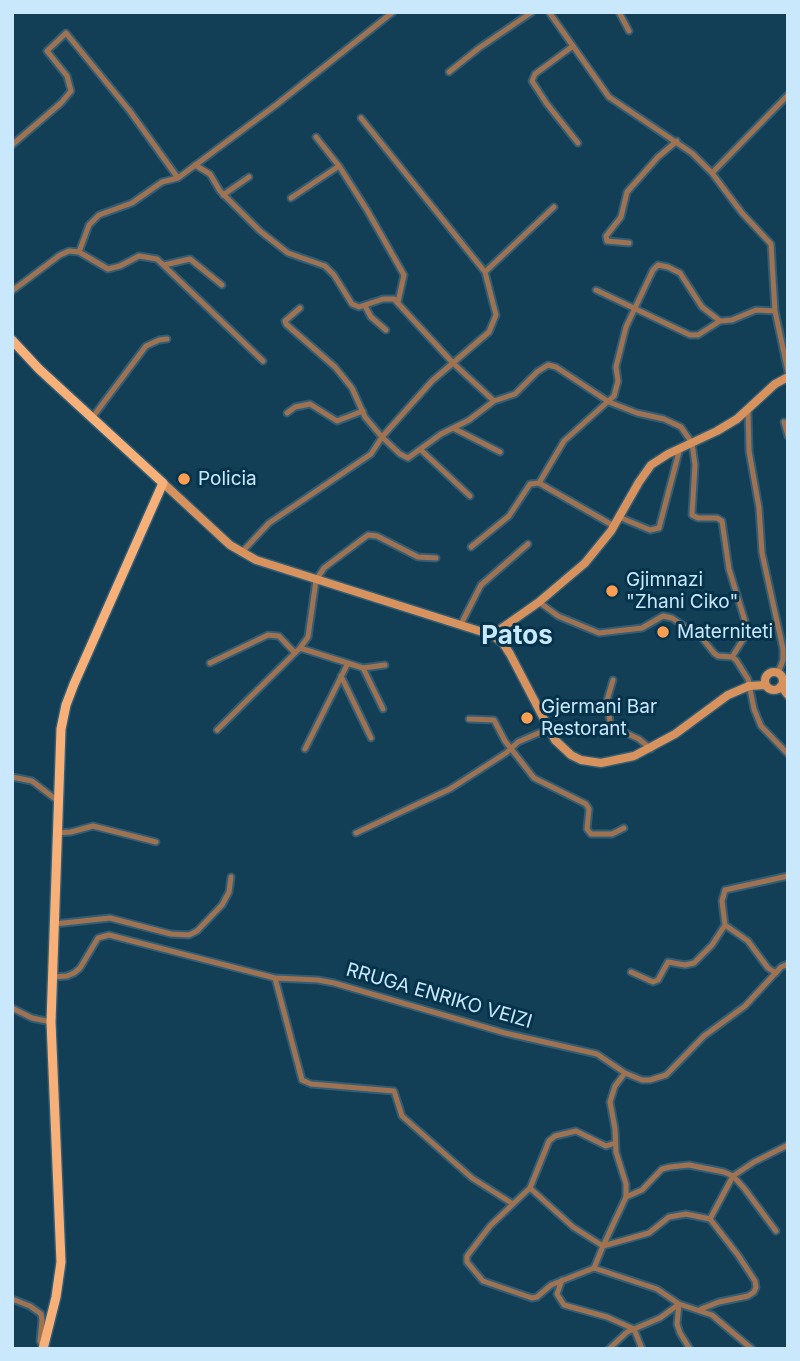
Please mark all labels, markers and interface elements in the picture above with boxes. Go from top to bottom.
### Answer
place label: Policia [198,468,257,490]
marker: Policia [176,471,192,487]
place label: Gjimnazi "Zhani Ciko" [626,569,738,613]
marker: Gjimnazi "Zhani Ciko" [604,583,620,599]
district label: Patos [481,620,553,652]
place label: Materniteti [677,621,773,643]
marker: Materniteti [655,624,671,640]
place label: Gjermani Bar Restorant [541,696,657,740]
marker: Gjermani Bar Restorant [519,710,535,726]
street label: RRUGA ENRIKO VEIZI [343,959,535,1033]

